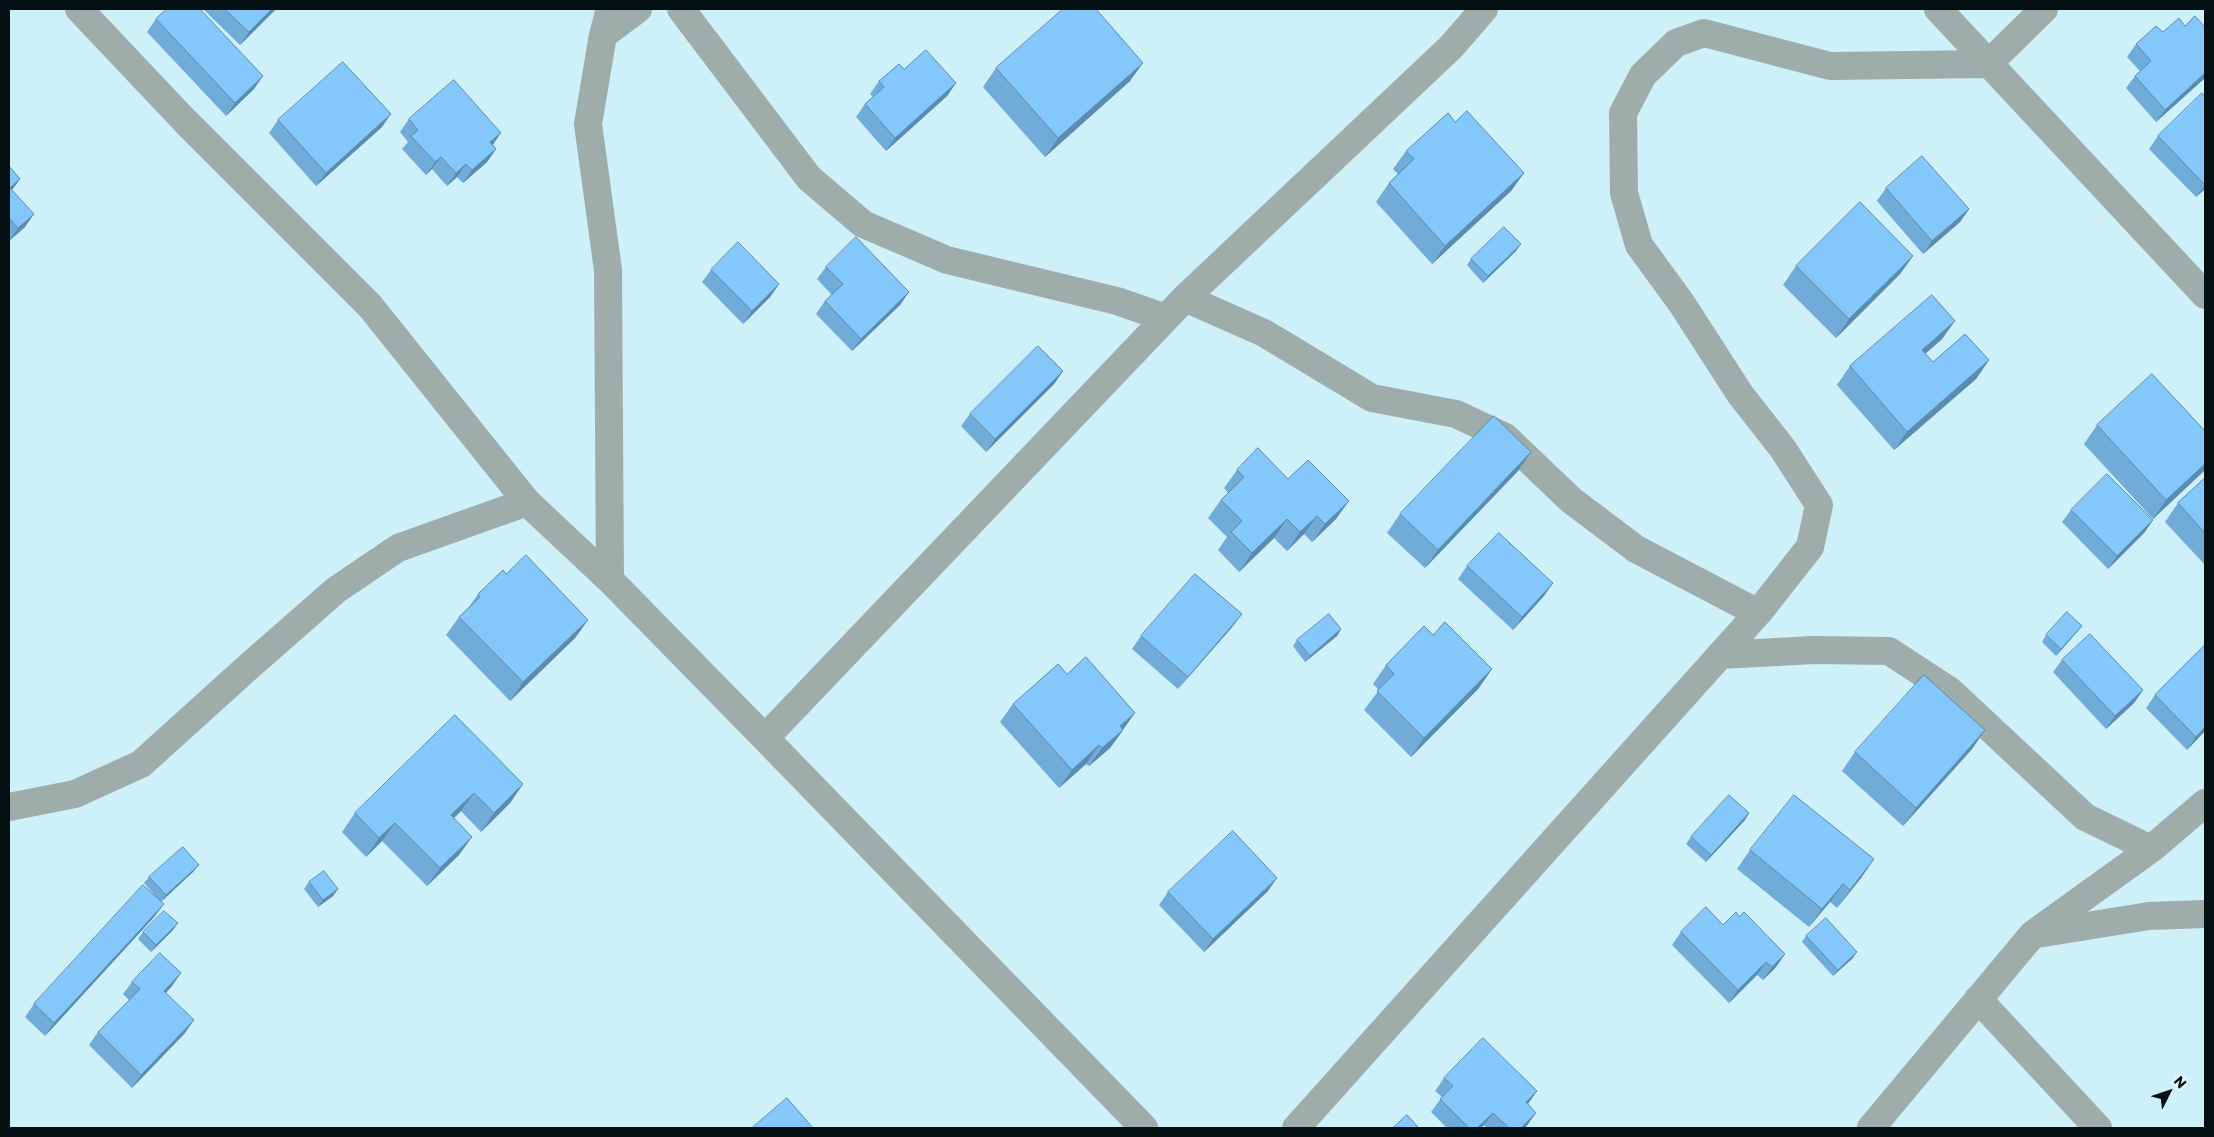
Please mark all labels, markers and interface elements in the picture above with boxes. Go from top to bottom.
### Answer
north arrow [2144,1067,2194,1117]
text: N [2169,1072,2191,1093]

